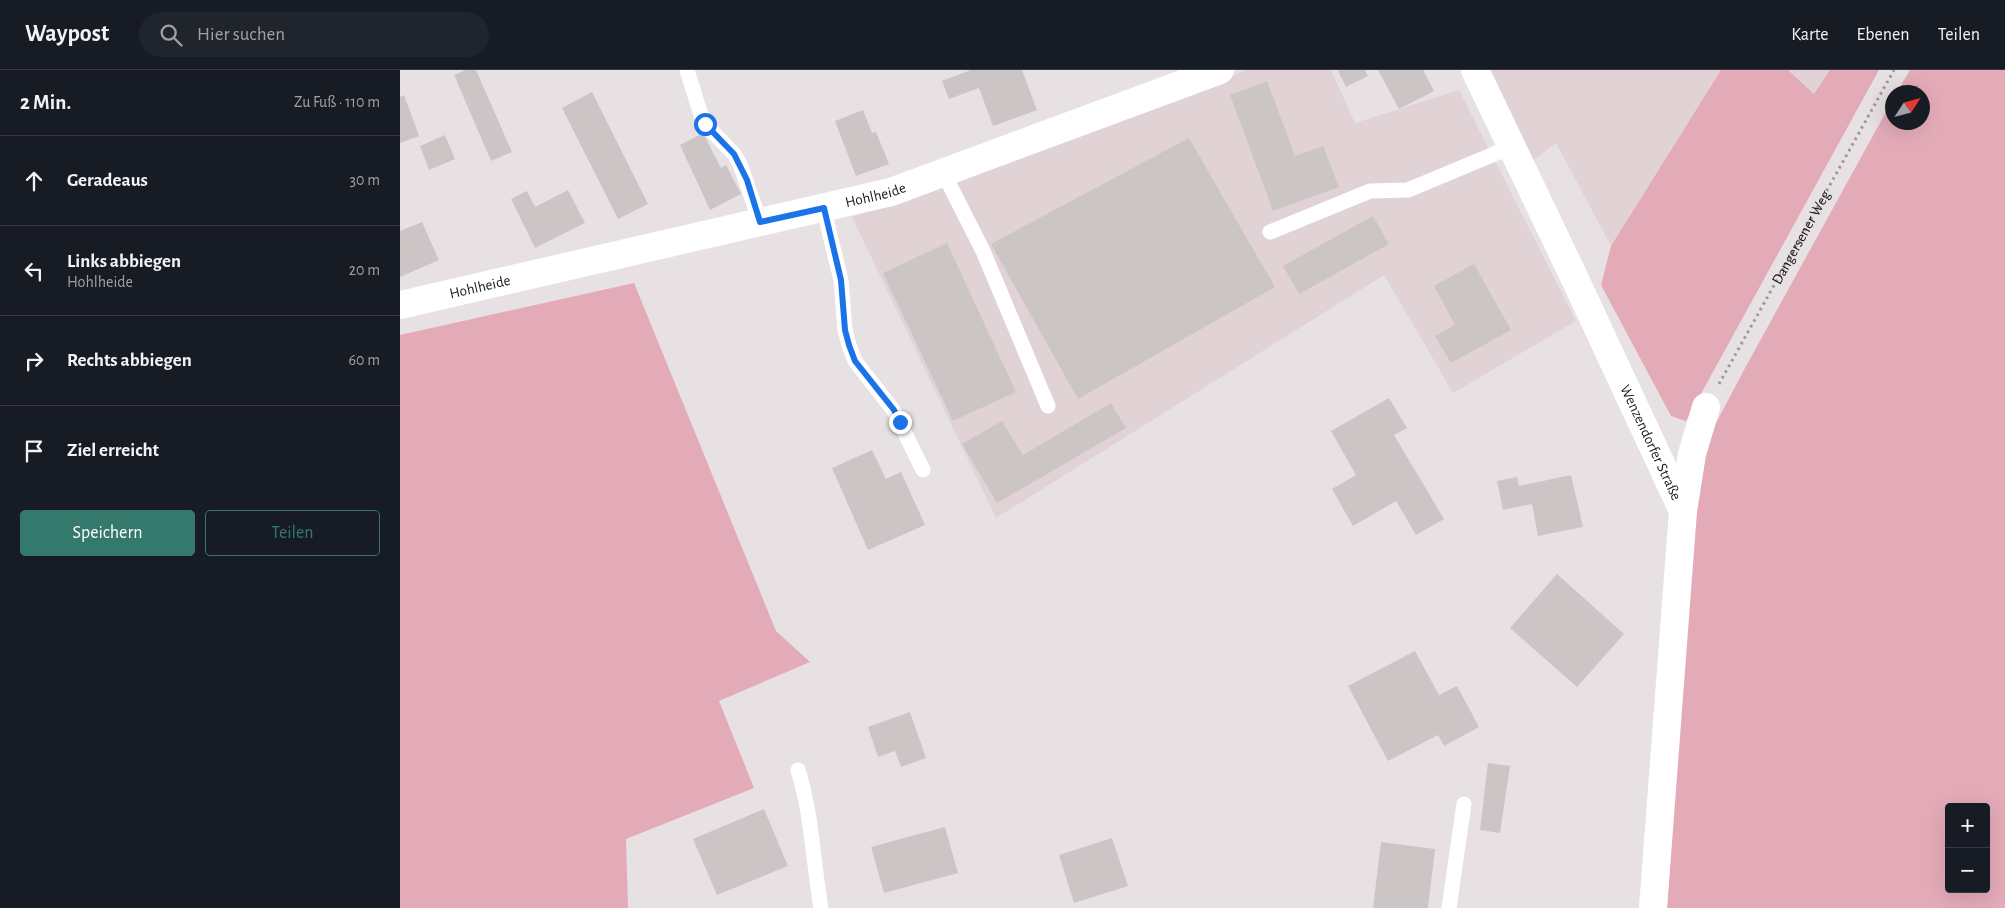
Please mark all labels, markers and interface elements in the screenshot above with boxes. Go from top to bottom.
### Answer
search box [139,12,489,57]
icon: search [157,21,185,49]
text: Waypost [25,22,109,46]
text: Hier suchen [197,25,285,44]
text: Karte [1791,26,1829,44]
text: Ebenen [1857,26,1910,44]
text: Teilen [1938,26,1980,44]
north arrow [1885,85,1930,130]
text: 2 Min. [20,92,71,113]
text: Zu Fuß · 110 m [294,94,380,110]
route start [694,113,717,136]
icon: ahead [20,167,48,195]
text: Geradeaus [67,171,148,190]
text: 30 m [350,172,380,188]
street label: Hohlheide [844,180,908,210]
street label: Dangersener Weg [1769,188,1834,287]
text: Links abbiegen [67,252,181,271]
icon: left [20,257,48,285]
text: 20 m [349,262,380,278]
street label: Hohlheide [448,273,512,301]
text: Hohlheide [67,274,133,290]
icon: right [20,347,48,375]
text: Rechts abbiegen [67,351,192,370]
text: 60 m [349,352,380,368]
street label: Wenzendorfer Straße [1617,383,1684,503]
route end [889,411,912,434]
icon: arrive [20,437,48,465]
text: Ziel erreicht [67,441,159,460]
button: Speichern [20,510,195,556]
button: Teilen [205,510,380,556]
map controls [1945,803,1990,893]
button: + [1945,803,1990,848]
button: − [1945,848,1990,893]

